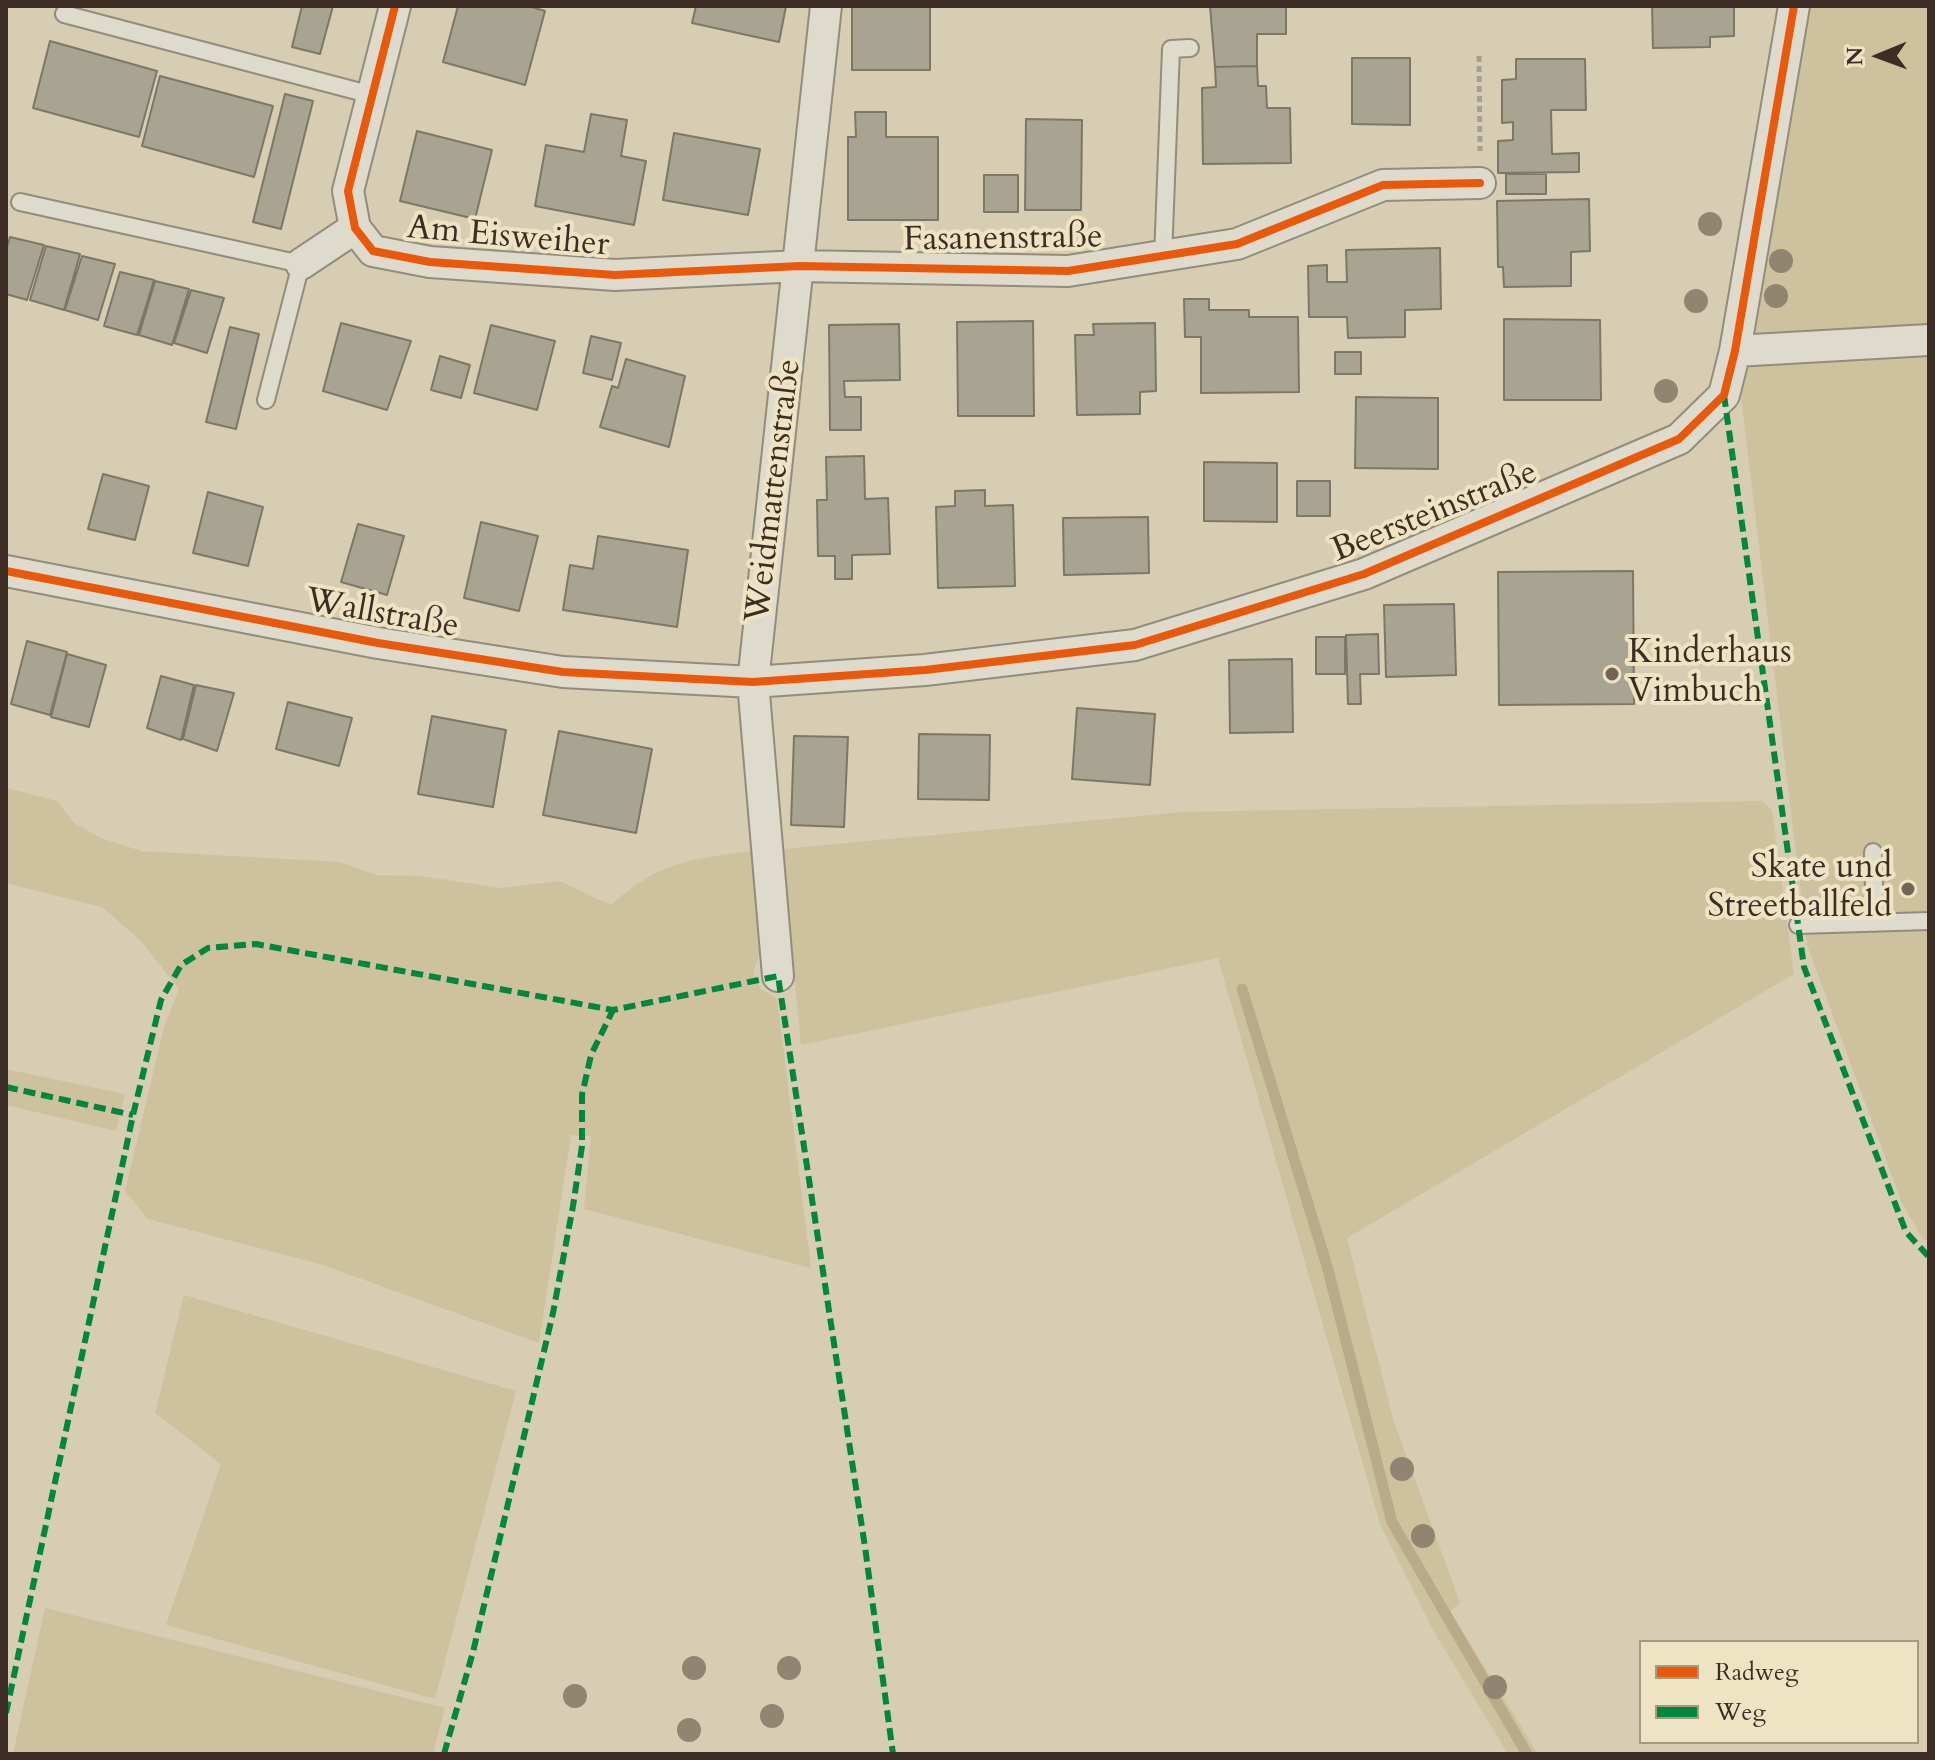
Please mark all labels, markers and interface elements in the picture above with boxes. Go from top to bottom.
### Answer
north arrow [1839,16,1919,96]
text: N [1840,47,1870,66]
street label: Am Eisweiher [405,209,611,267]
street label: Fasanenstraße [903,218,1103,262]
street label: Weidmattenstraße [739,357,811,625]
street label: Beersteinstraße [1326,453,1544,573]
street label: Wallstraße [302,582,462,648]
place label: Kinderhaus Vimbuch [1628,634,1792,714]
marker: Kinderhaus Vimbuch [1603,665,1621,683]
place label: Skate und Streetballfeld [1707,849,1892,928]
marker: Skate und Streetballfeld [1899,880,1917,898]
legend [1639,1640,1919,1744]
text: Radweg [1715,1656,1798,1689]
text: Weg [1715,1696,1766,1729]

